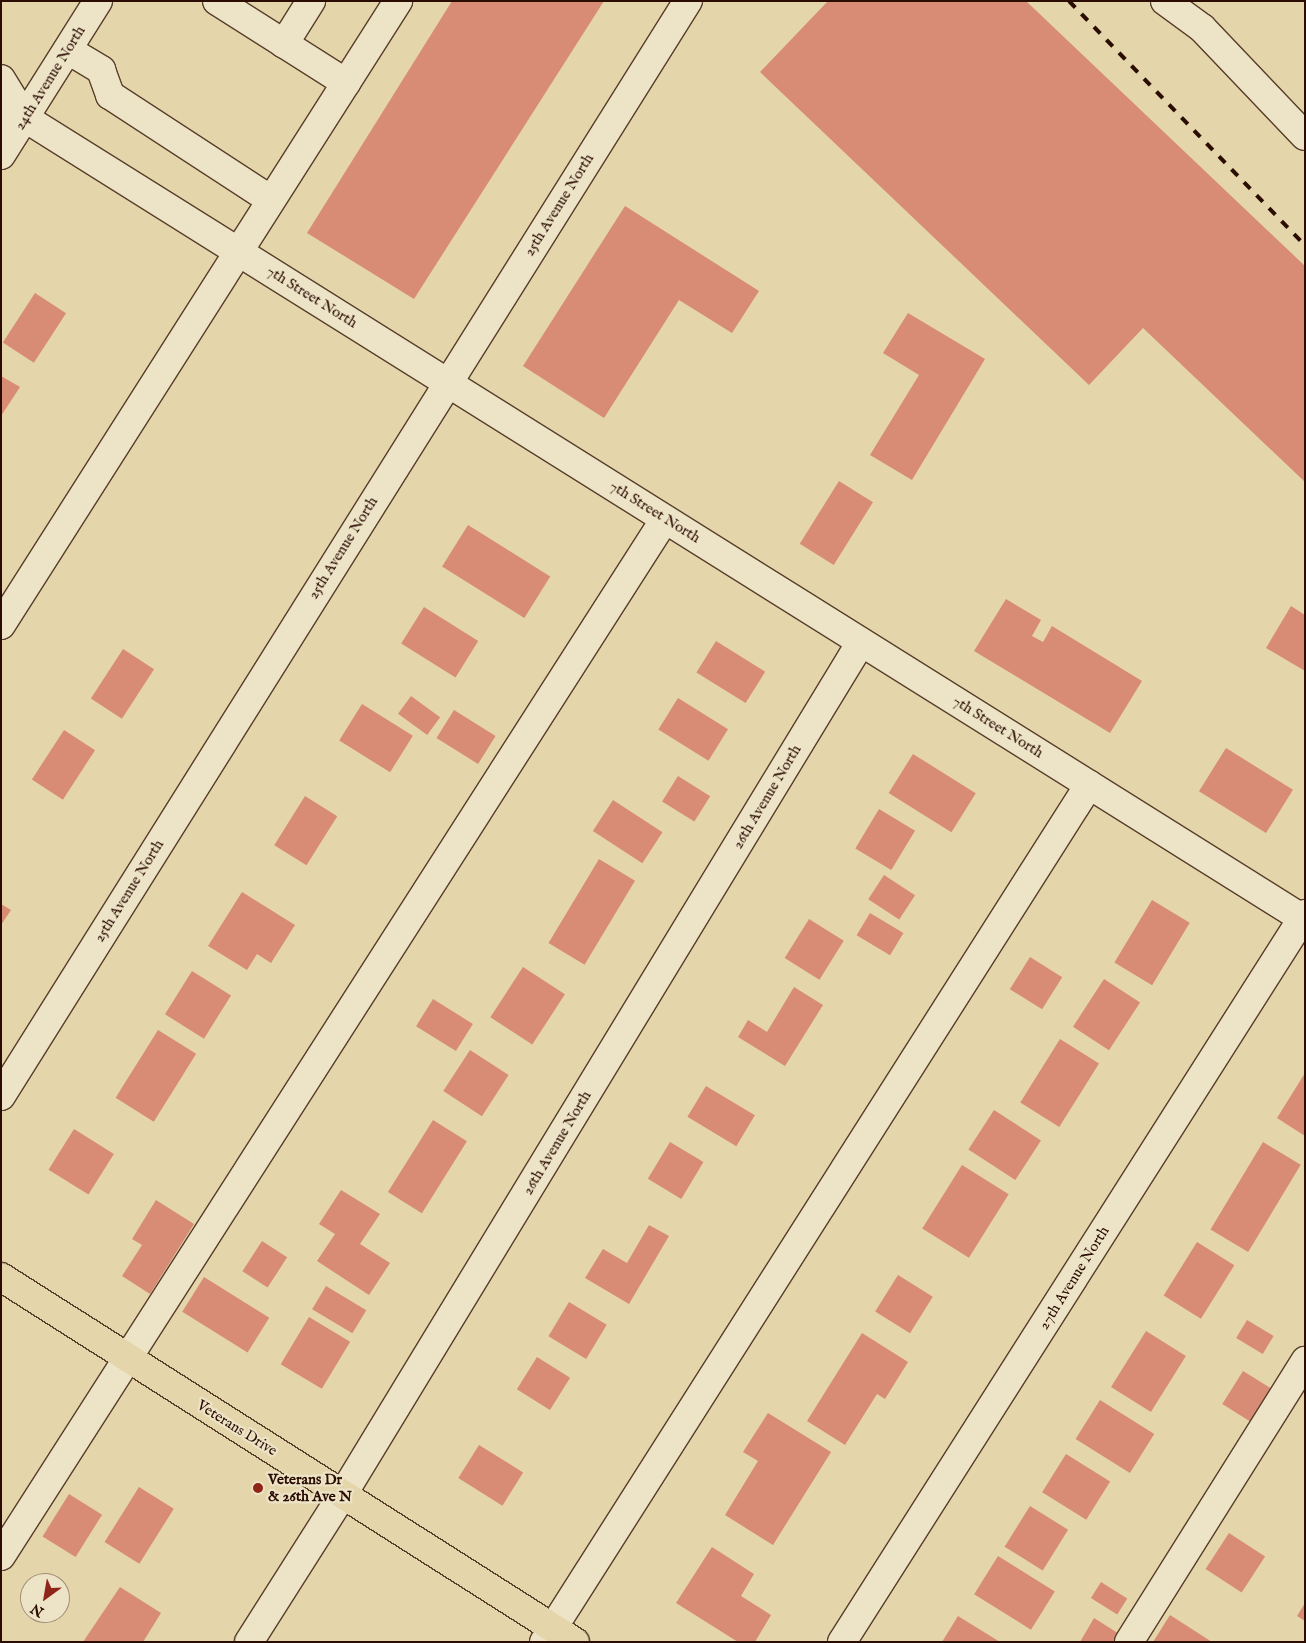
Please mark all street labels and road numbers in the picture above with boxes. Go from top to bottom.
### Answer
street label: 24th Avenue North [11,23,89,133]
street label: 25th Avenue North [520,151,598,259]
street label: 7th Street North [263,262,361,332]
street label: 7th Street North [606,477,704,547]
street label: 25th Avenue North [304,494,382,602]
street label: 7th Street North [949,692,1047,762]
street label: 26th Avenue North [729,742,805,852]
street label: 25th Avenue North [90,837,168,945]
street label: 26th Avenue North [519,1088,595,1198]
street label: 27th Avenue North [1035,1223,1113,1333]
street label: Veterans Drive [193,1396,281,1460]

